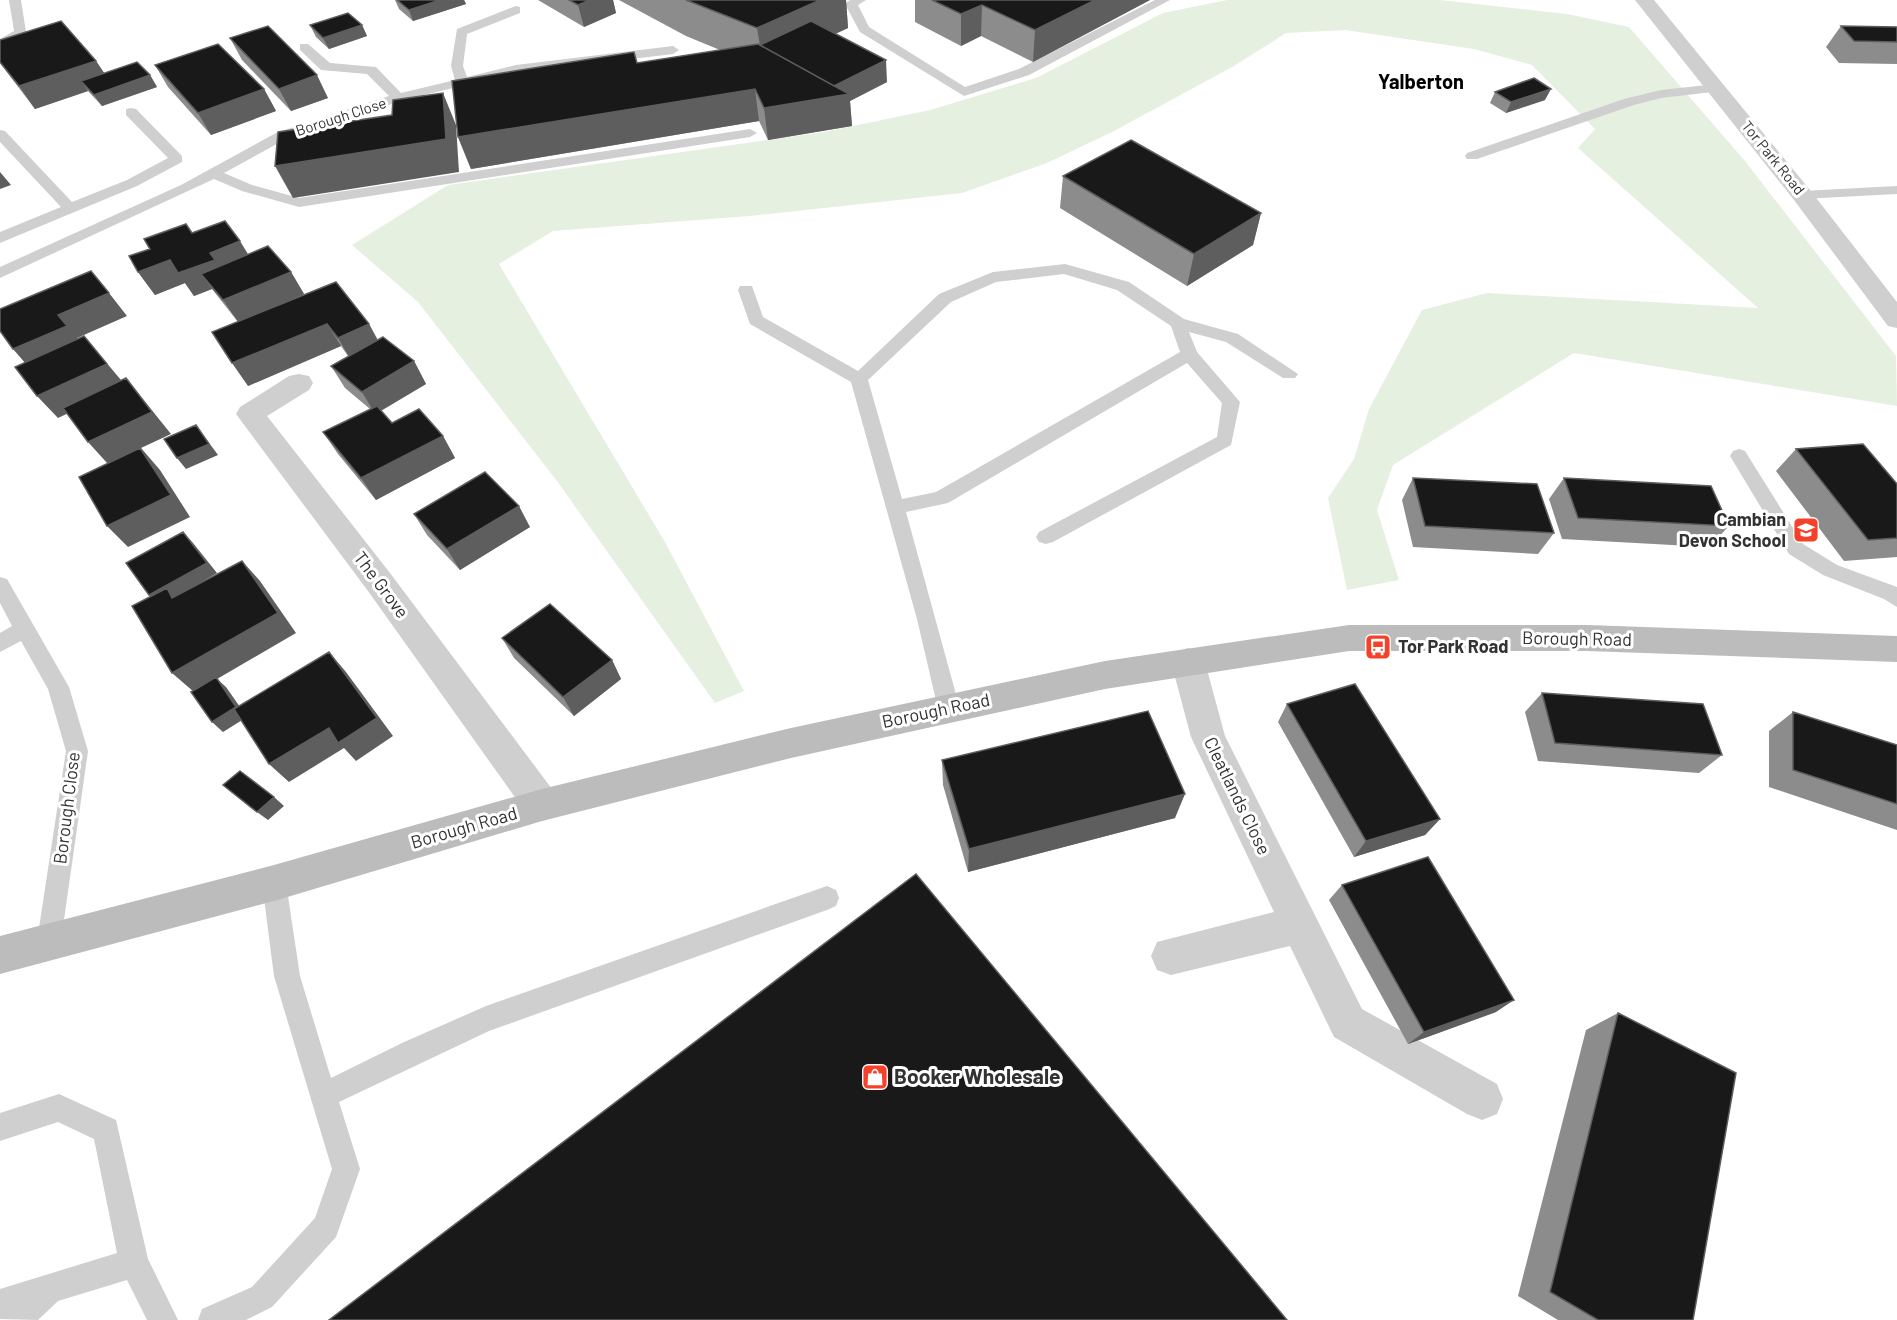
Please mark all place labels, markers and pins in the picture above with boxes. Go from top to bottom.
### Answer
place label: Cambian Devon School [1679,508,1786,551]
school or university icon: Cambian Devon School [1791,515,1821,545]
bus stop icon: Tor Park Road [1363,632,1393,662]
place label: Tor Park Road [1398,635,1508,657]
shop icon: Booker Wholesale [860,1062,890,1092]
place label: Booker Wholesale [894,1063,1061,1088]

